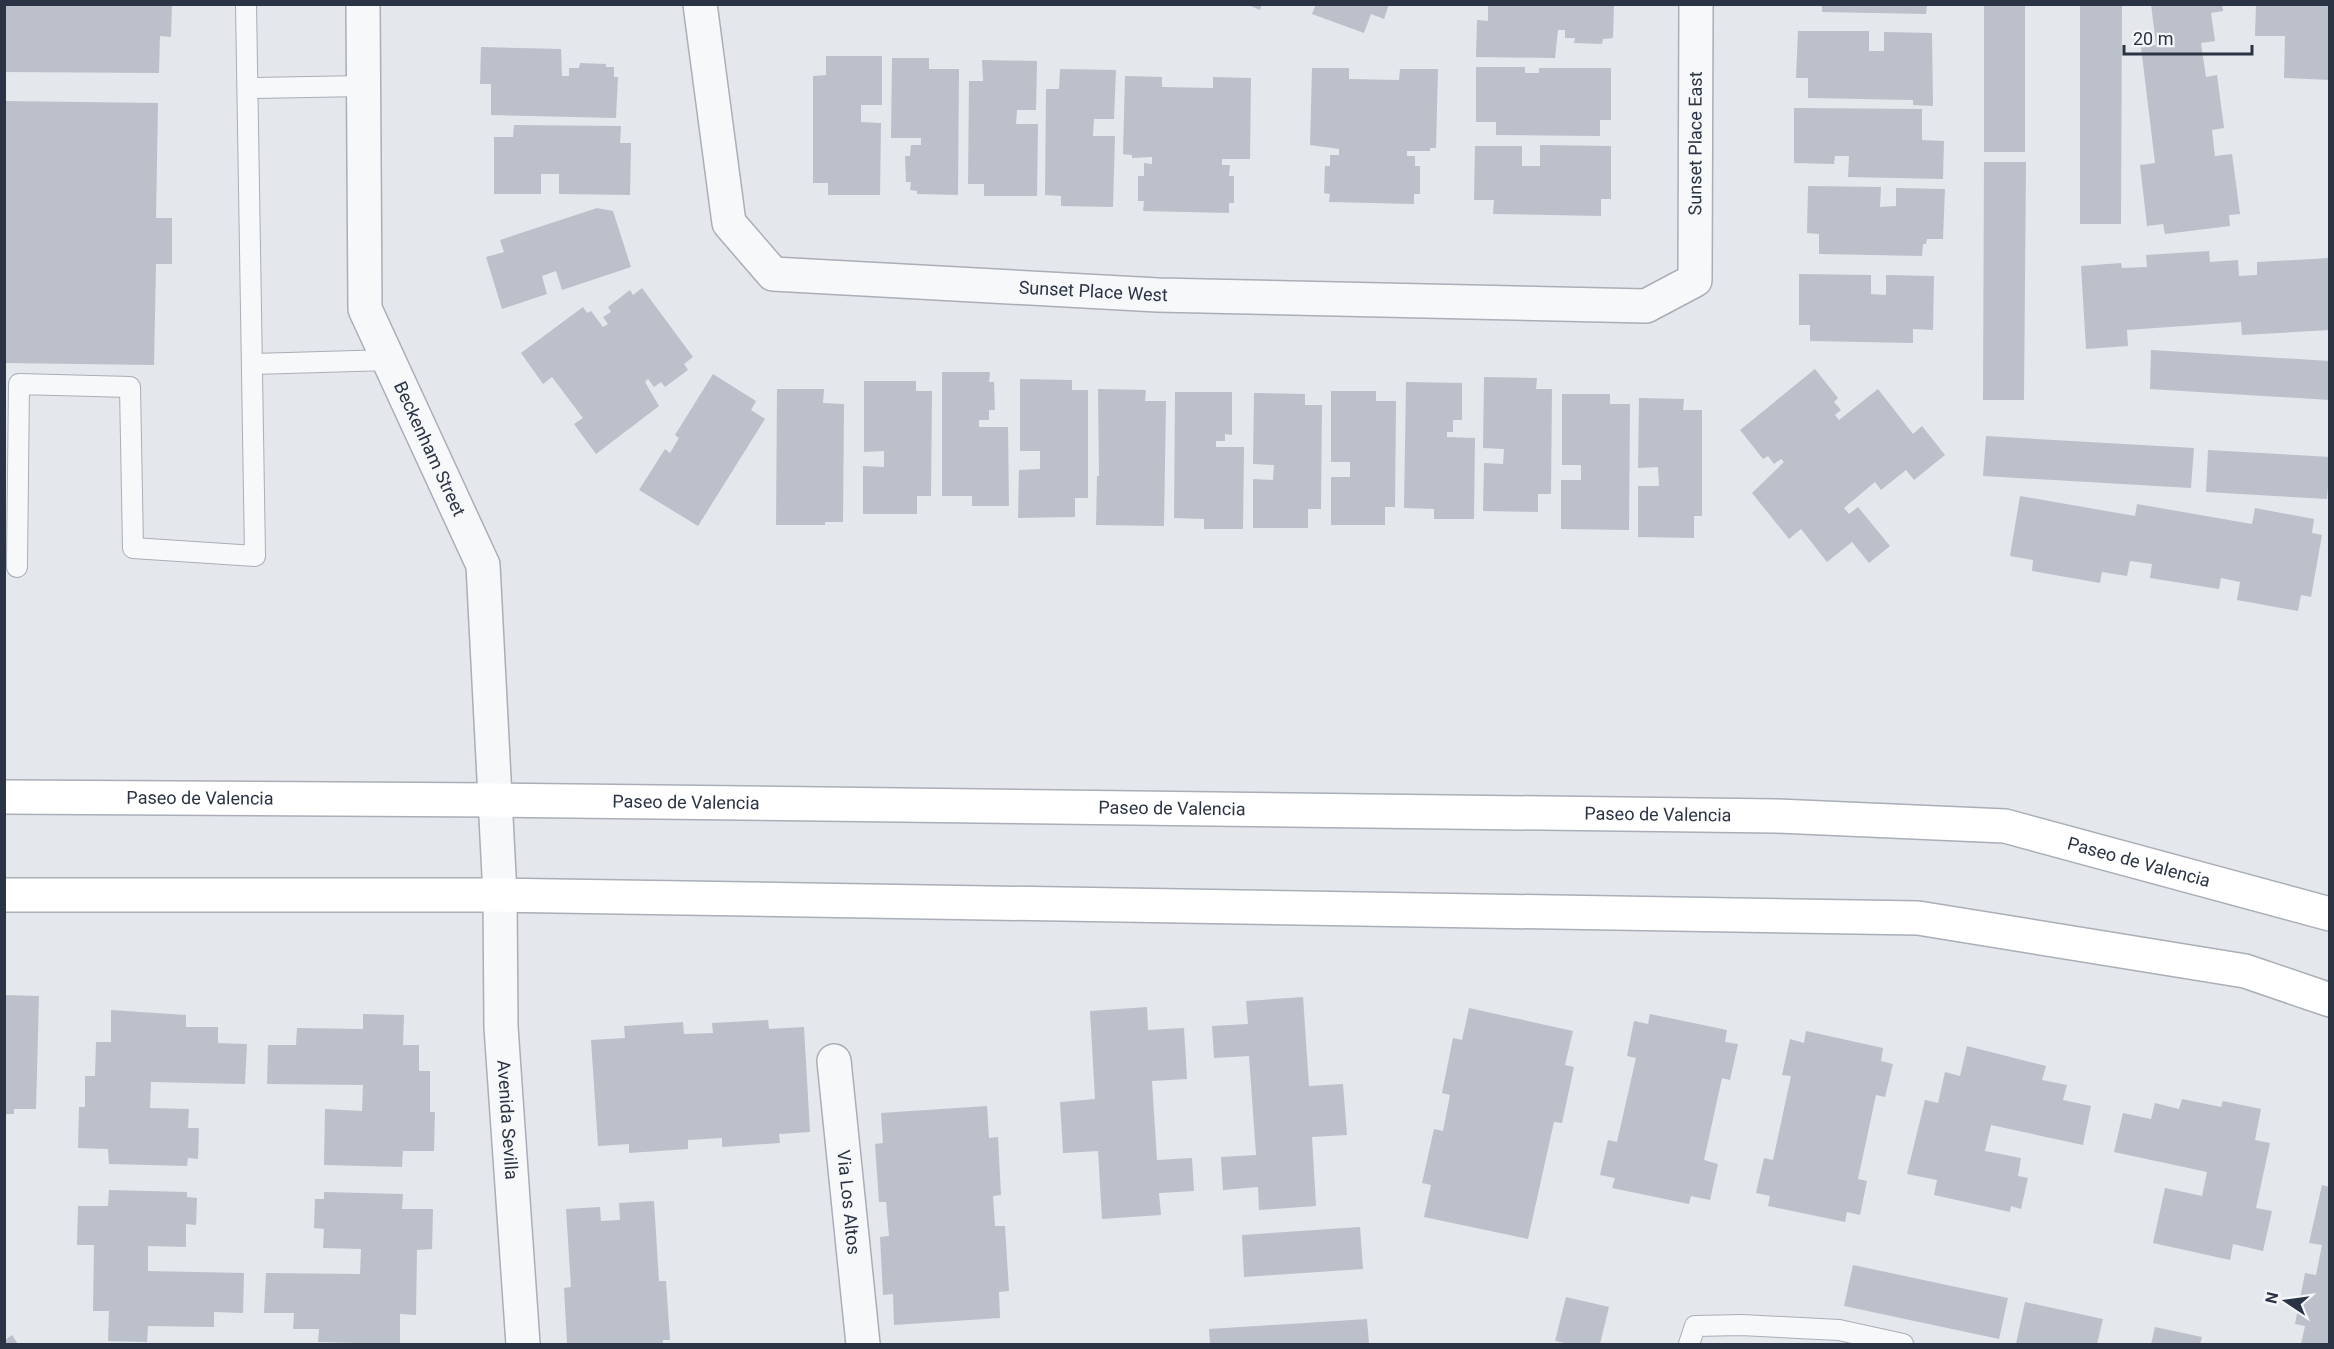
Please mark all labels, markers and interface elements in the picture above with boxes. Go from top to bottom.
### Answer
scale bar [2124,18,2252,56]
text: 20 m [2133,28,2173,49]
street label: Sunset Place East [1684,71,1706,215]
street label: Sunset Place West [1018,276,1168,305]
street label: Beckenham Street [390,378,470,519]
street label: Paseo de Valencia [126,787,274,809]
street label: Paseo de Valencia [612,790,760,813]
street label: Paseo de Valencia [1098,797,1246,819]
street label: Paseo de Valencia [1584,803,1732,825]
street label: Paseo de Valencia [2065,832,2213,891]
street label: Avenida Sevilla [493,1059,523,1180]
street label: Via Los Altos [833,1149,865,1256]
north arrow [2256,1271,2316,1331]
text: N [2261,1290,2282,1305]

